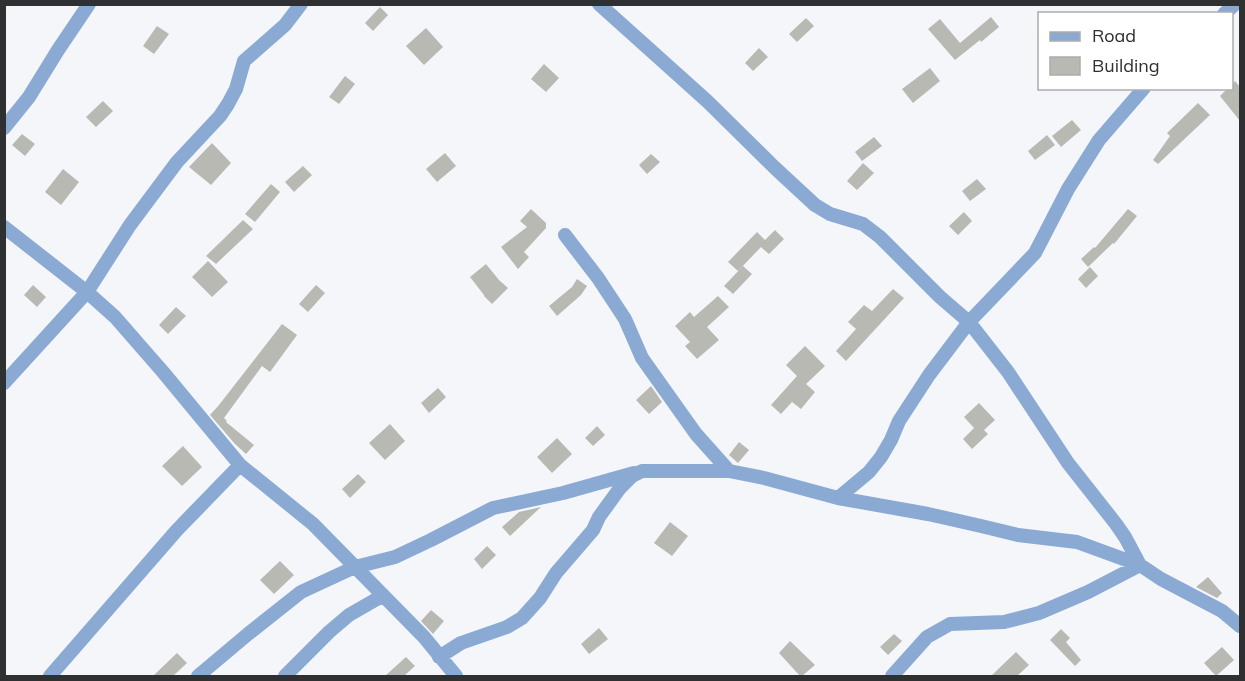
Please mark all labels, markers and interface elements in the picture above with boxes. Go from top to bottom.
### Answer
legend [1038,12,1233,90]
text: Road [1092,24,1136,47]
text: Building [1092,54,1160,77]

